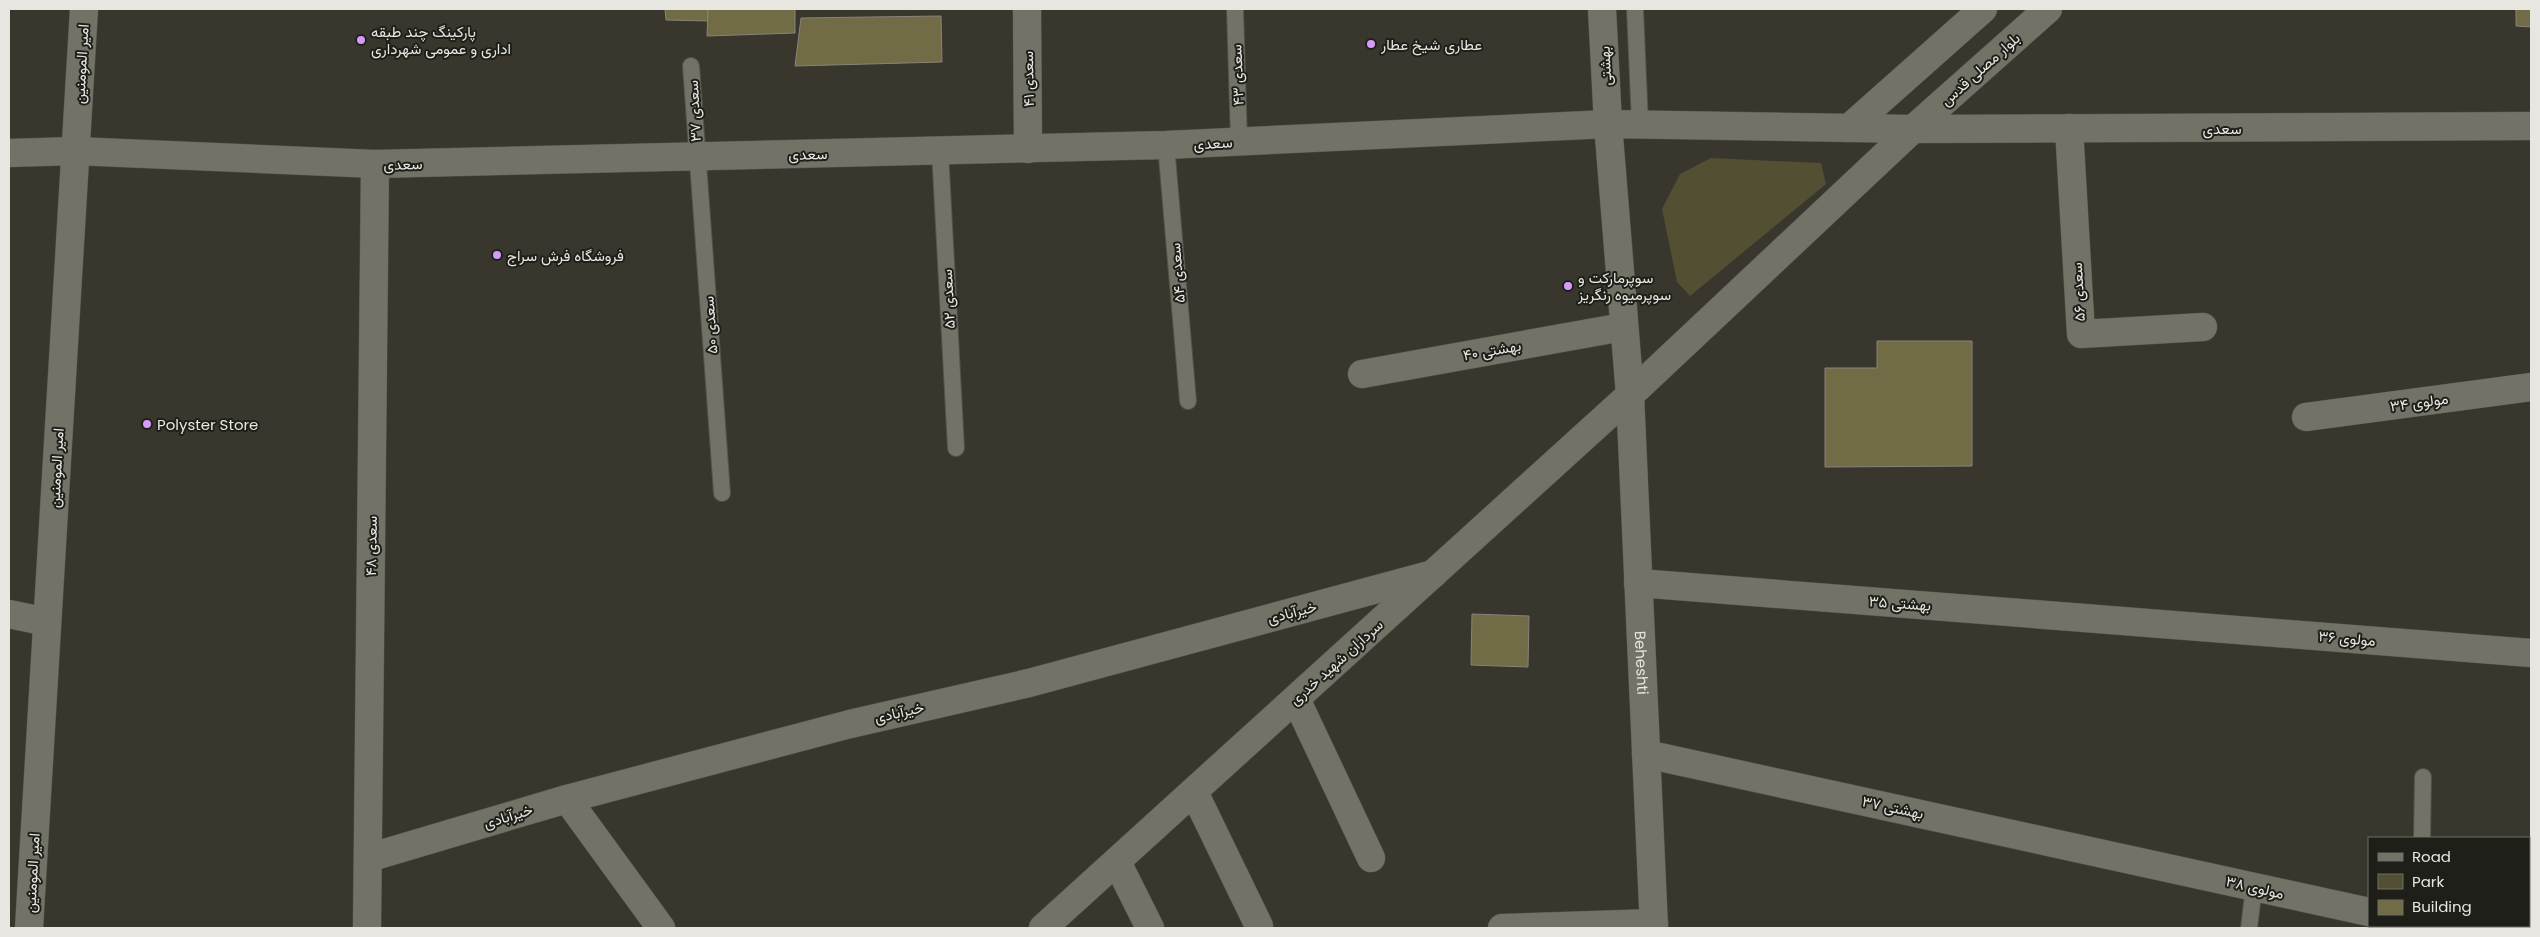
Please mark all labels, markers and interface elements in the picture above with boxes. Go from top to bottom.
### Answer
place label: پارکینگ چند طبقه اداری و عمومی شهرداری [371,21,511,59]
street label: امیر المومنین [68,23,94,105]
street label: بلوار مصلی قدس [1936,28,2024,110]
marker: پارکینگ چند طبقه اداری و عمومی شهرداری [355,34,367,46]
place label: عطاری شیخ عطار [1380,34,1482,56]
marker: عطاری شیخ عطار [1365,38,1377,50]
street label: سعدی ۴۳ [1225,44,1249,106]
street label: بهشتی [1593,46,1617,86]
street label: سعدی ۴۱ [1017,51,1039,107]
street label: سعدی ۳۷ [682,79,706,142]
street label: سعدی [2203,118,2242,139]
street label: سعدی [1193,131,1233,155]
street label: سعدی [788,143,828,165]
street label: سعدی [383,153,423,175]
street label: سعدی ۵۴ [1164,242,1190,304]
place label: فروشگاه فرش سراج [507,245,624,267]
marker: فروشگاه فرش سراج [491,249,503,261]
street label: سعدی ۵۶ [2066,262,2090,322]
place label: سوپرمارکت و سوپرمیوه رنگریز [1577,267,1671,305]
street label: سعدی ۵۲ [936,268,960,329]
marker: سوپرمارکت و سوپرمیوه رنگریز [1562,280,1574,292]
street label: سعدی ۵۰ [697,295,723,355]
street label: بهشتی ۴۰ [1461,335,1523,365]
street label: مولوی ۳۴ [2388,388,2450,416]
place label: Polyster Store [157,414,258,435]
marker: Polyster Store [141,418,153,430]
street label: امیر المومنین [43,427,69,509]
street label: سعدی ۴۸ [360,515,382,576]
street label: بهشتی ۳۵ [1868,590,1932,616]
street label: خیرآبادی [1265,595,1319,629]
street label: سرداران شهید خدری [1285,614,1387,710]
street label: مولوی ۳۶ [2317,625,2377,651]
street label: Beheshti [1630,630,1654,695]
street label: خیرآبادی [872,696,926,728]
street label: بهشتی ۳۷ [1860,790,1926,824]
street label: خیرآبادی [481,799,535,833]
street label: امیر المومنین [19,832,45,914]
legend [2368,837,2530,927]
text: Road [2412,846,2451,867]
street label: مولوی ۳۸ [2224,870,2286,904]
text: Park [2412,871,2444,892]
text: Building [2412,896,2472,917]

